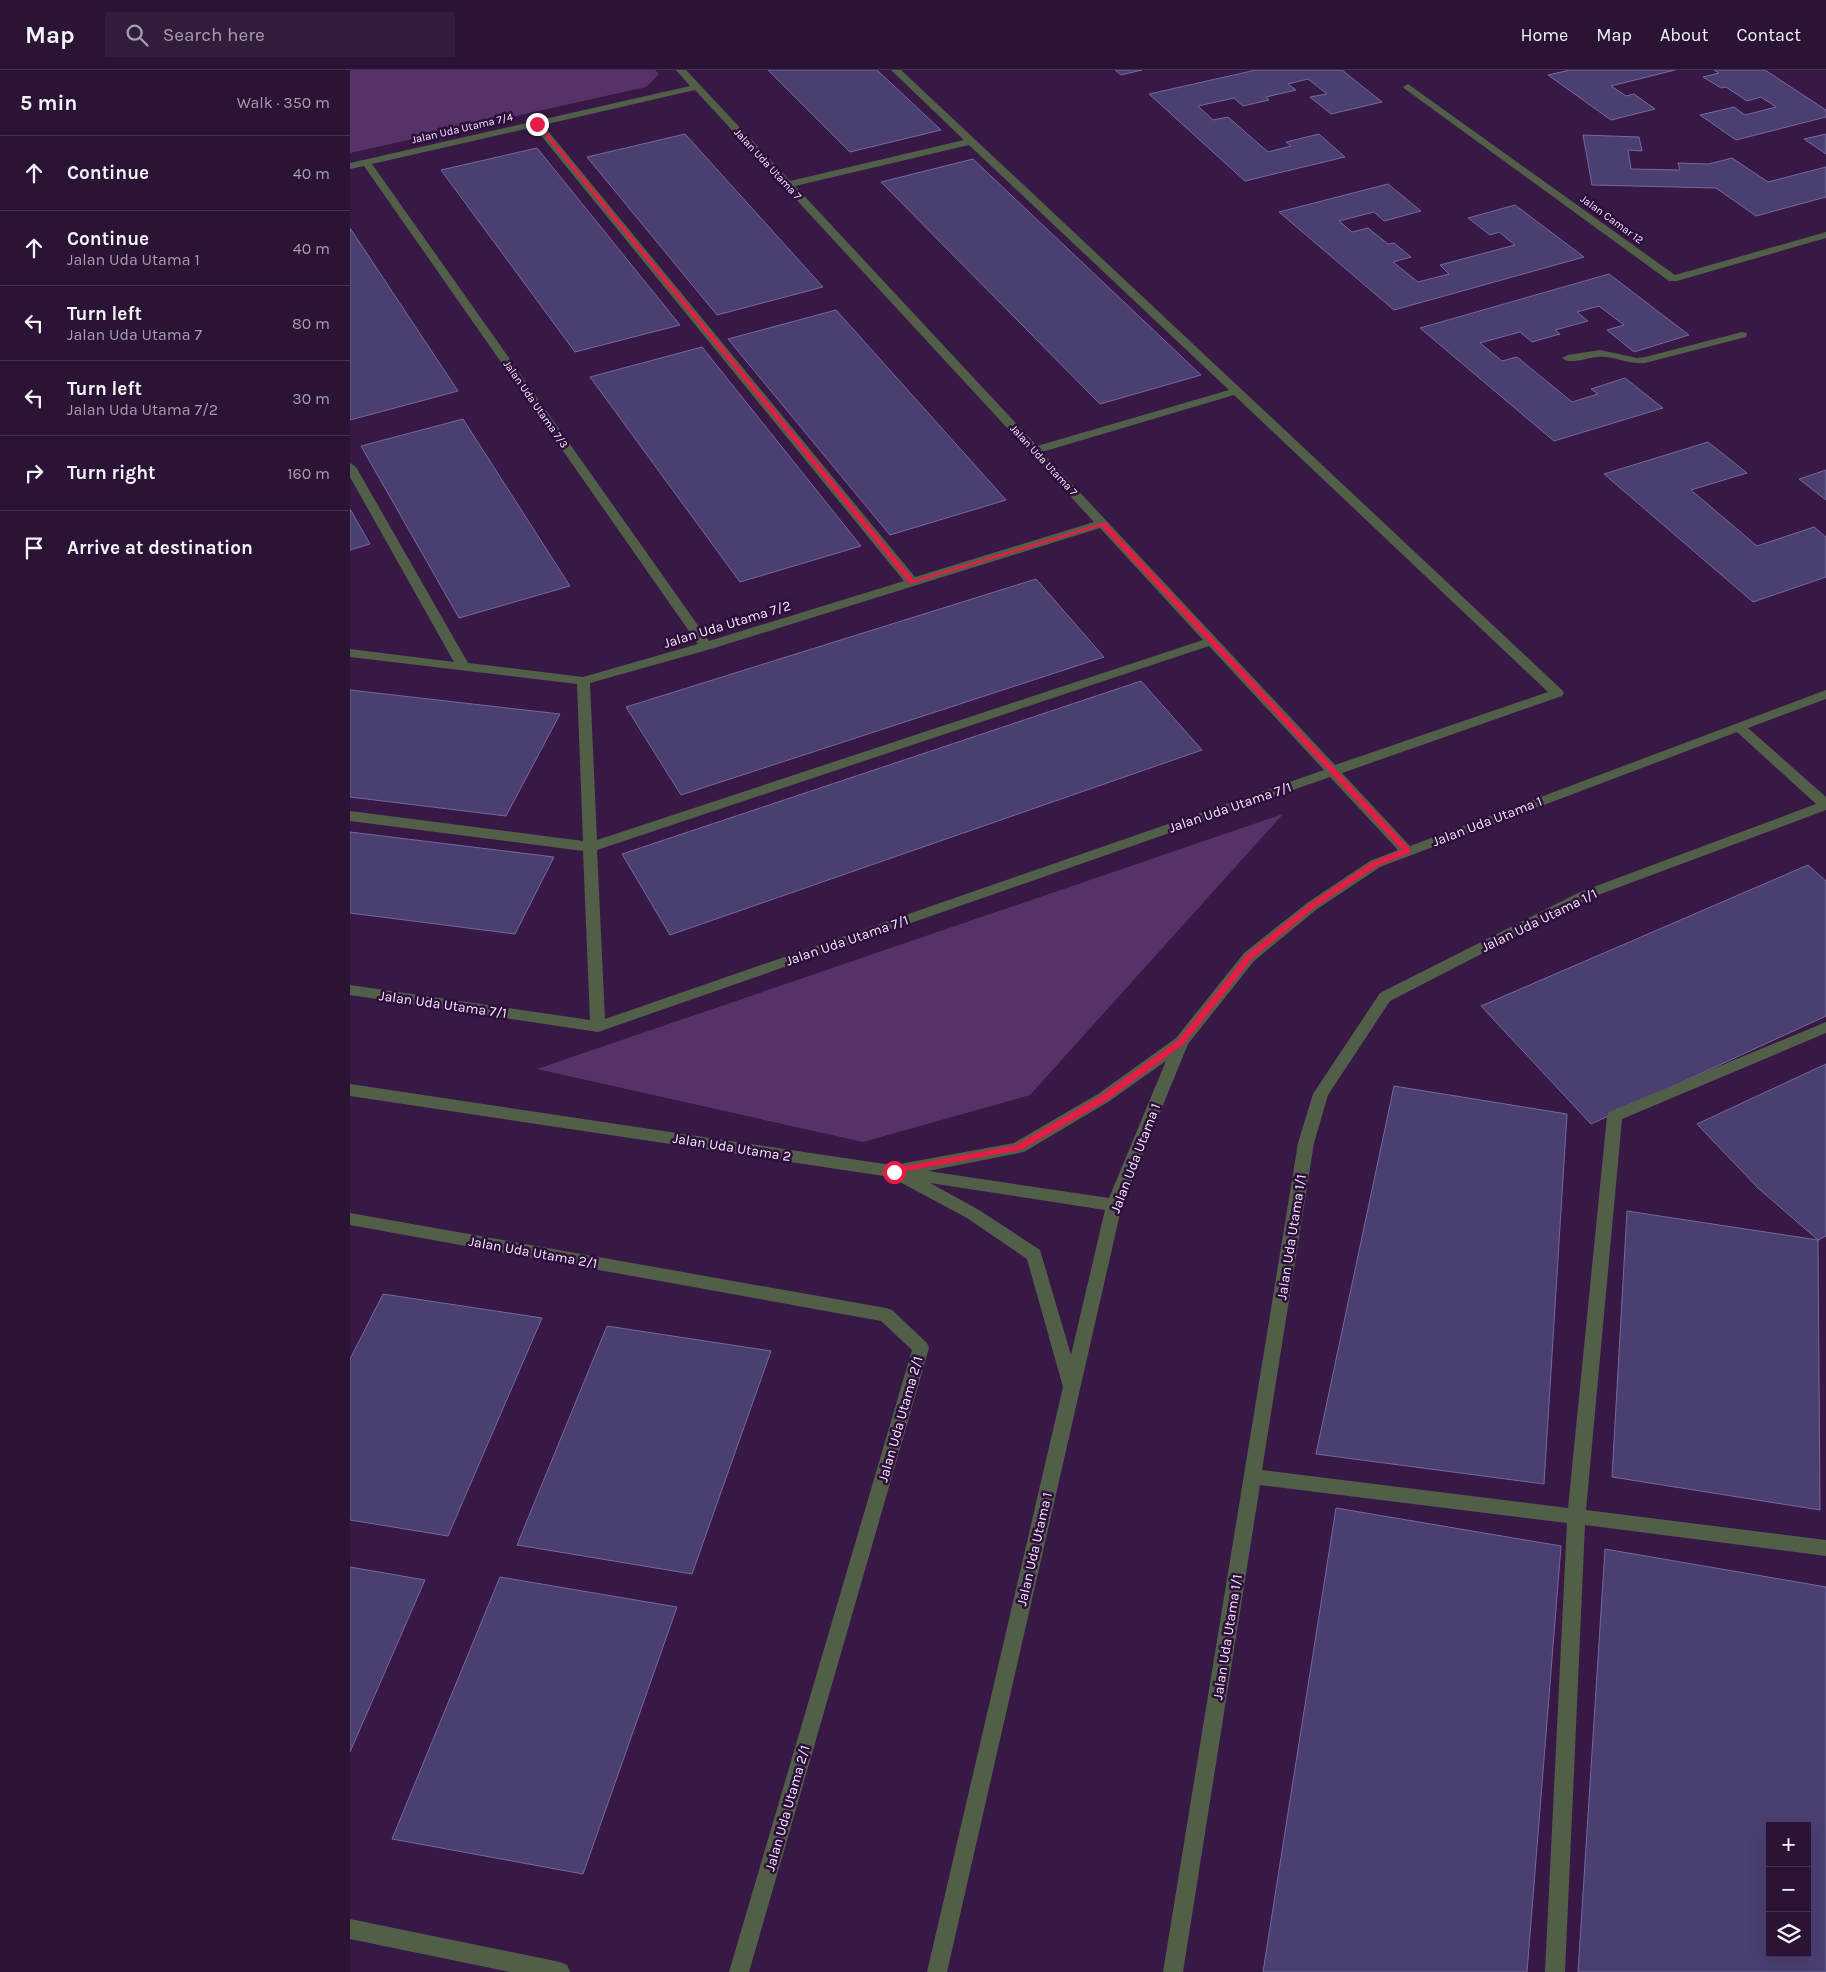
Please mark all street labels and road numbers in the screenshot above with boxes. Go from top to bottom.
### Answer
street label: Jalan Uda Utama 7/4 [410,110,514,146]
street label: Jalan Uda Utama 7 [731,126,804,203]
street label: Jalan Camar 12 [1578,192,1646,247]
street label: Jalan Uda Utama 7/3 [500,358,571,451]
street label: Jalan Uda Utama 7 [1007,422,1080,499]
street label: Jalan Uda Utama 7/2 [661,597,793,652]
street label: Jalan Uda Utama 7/1 [1167,778,1294,836]
street label: Jalan Uda Utama 1 [1430,793,1544,850]
street label: Jalan Uda Utama 1/1 [1479,885,1600,956]
street label: Jalan Uda Utama 7/1 [784,911,911,969]
street label: Jalan Uda Utama 7/1 [378,987,508,1022]
street label: Jalan Uda Utama 1 [1107,1101,1164,1215]
street label: Jalan Uda Utama 2 [672,1130,792,1165]
street label: Jalan Uda Utama 1/1 [1273,1173,1310,1301]
street label: Jalan Uda Utama 2/1 [467,1233,599,1272]
street label: Jalan Uda Utama 2/1 [874,1354,927,1484]
street label: Jalan Uda Utama 1 [1013,1491,1056,1608]
street label: Jalan Uda Utama 1/1 [1209,1573,1246,1701]
street label: Jalan Uda Utama 2/1 [761,1743,814,1873]

